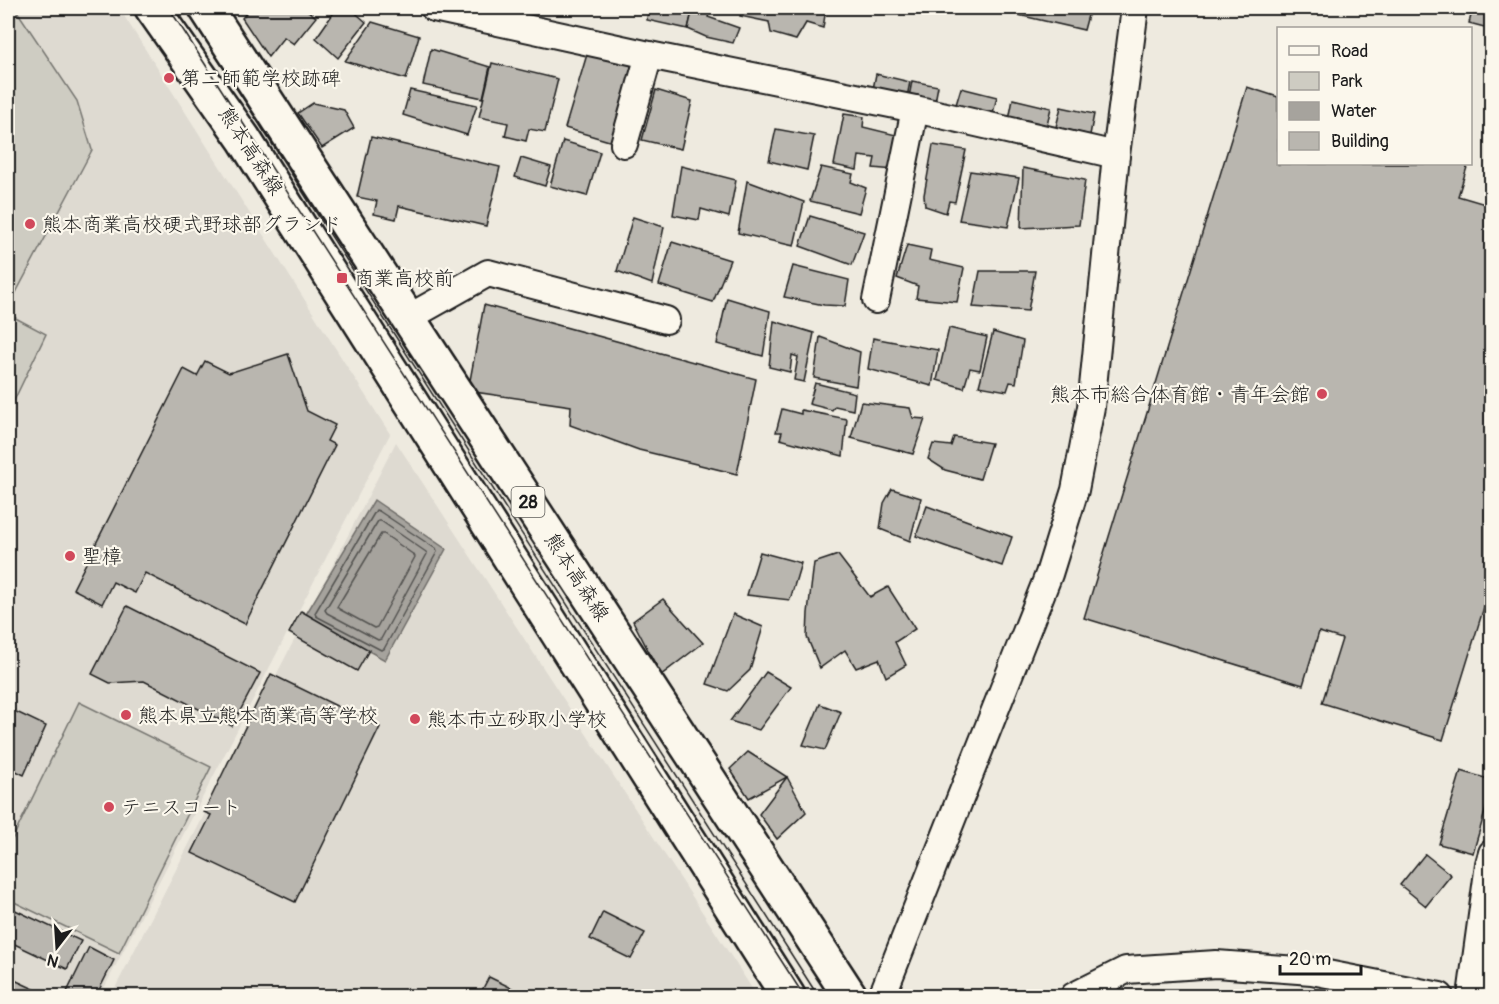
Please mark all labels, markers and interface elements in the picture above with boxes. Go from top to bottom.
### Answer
legend [1277,27,1472,165]
text: Road [1331,40,1368,63]
place label: 第二師範学校跡碑 [181,66,341,91]
text: Park [1331,70,1363,93]
marker: 第二師範学校跡碑 [162,71,176,85]
text: Water [1331,100,1377,123]
street label: 熊本高森線 [213,102,289,200]
text: Building [1331,130,1389,153]
place label: 熊本商業高校硬式野球部グランド [42,212,342,237]
marker: 熊本商業高校硬式野球部グランド [23,217,37,231]
place label: 商業高校前 [354,266,454,291]
marker: 商業高校前 [335,271,349,285]
place label: 熊本市総合体育館・青年会館 [1050,382,1310,407]
marker: 熊本市総合体育館・青年会館 [1315,387,1329,401]
road number: 28 [512,487,544,517]
street label: 熊本高森線 [539,528,615,626]
place label: 聖樟 [82,544,122,569]
marker: 聖樟 [63,549,77,563]
place label: 熊本県立熊本商業高等学校 [138,703,378,728]
place label: 熊本市立砂取小学校 [427,707,607,732]
marker: 熊本県立熊本商業高等学校 [119,708,133,722]
marker: 熊本市立砂取小学校 [408,712,422,726]
place label: テニスコート [121,795,241,820]
marker: テニスコート [102,800,116,814]
north arrow [27,917,87,977]
scale bar [1280,938,1361,976]
text: 20 m [1289,948,1331,971]
text: N [45,949,61,972]

